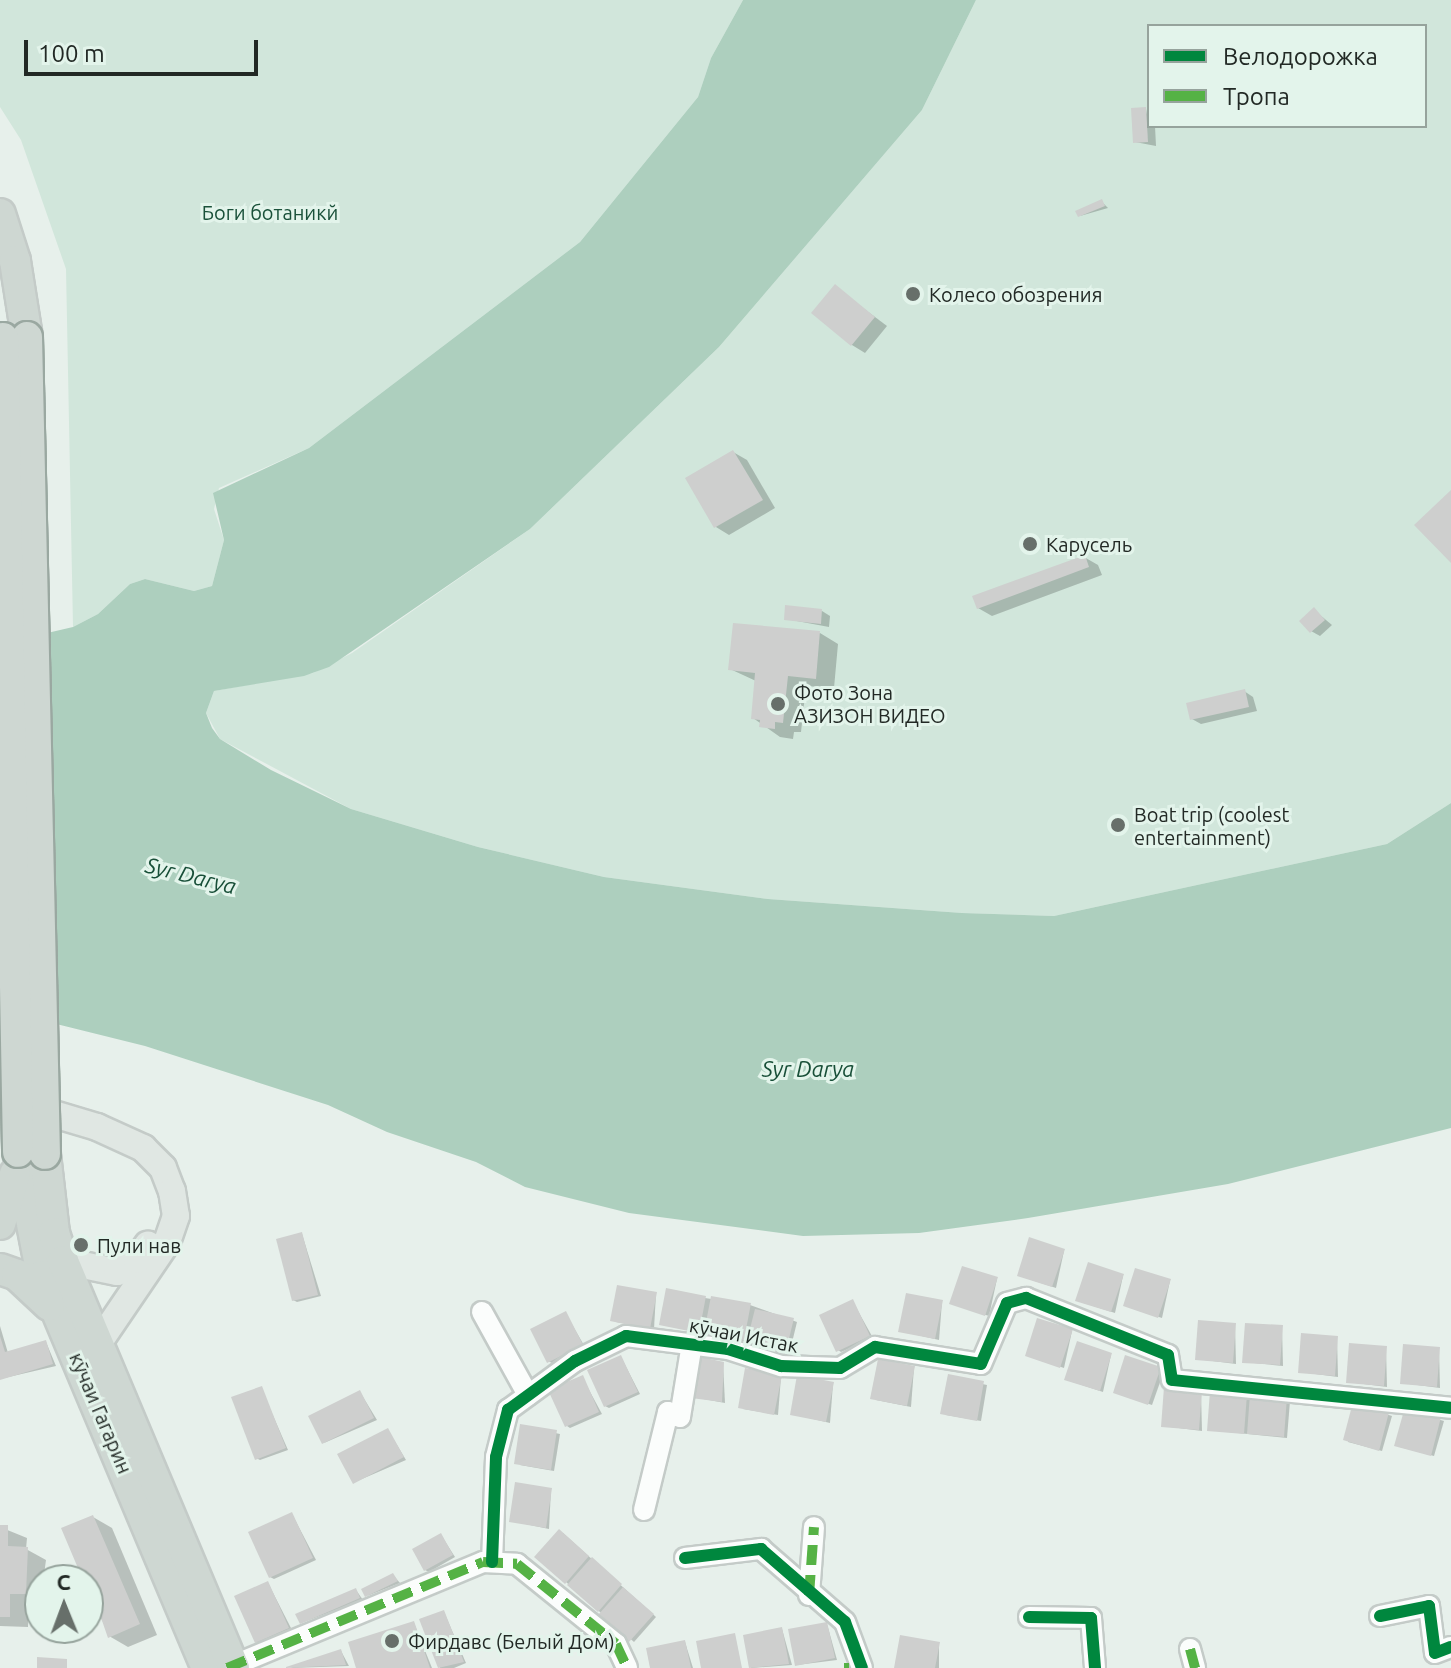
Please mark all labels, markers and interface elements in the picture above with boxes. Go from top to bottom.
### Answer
scale bar [28,24,262,74]
legend [1147,24,1427,128]
text: 100 m [38,40,105,67]
text: Велодорожка [1223,43,1378,70]
text: Тропа [1223,83,1290,110]
park label: Боги ботаникй [202,200,338,224]
place label: Колесо обозрения [929,282,1102,306]
marker: Колесо обозрения [904,285,922,303]
place label: Карусель [1046,532,1132,556]
marker: Карусель [1021,535,1039,553]
place label: Фото Зона АЗИЗОН ВИДЕО [794,680,945,727]
marker: Фото Зона АЗИЗОН ВИДЕО [769,695,787,713]
place label: Boat trip (coolest entertainment) [1134,802,1289,849]
marker: Boat trip (coolest entertainment) [1109,816,1127,834]
water label: Syr Darya [143,851,239,899]
water label: Syr Darya [762,1056,854,1082]
place label: Пули нав [97,1233,181,1257]
marker: Пули нав [72,1236,90,1254]
street label: кӯчаи Истак [687,1313,801,1357]
street label: кӯчаи Гагарин [65,1349,137,1477]
north arrow [24,1564,104,1644]
text: С [56,1569,71,1594]
place label: Фирдавс (Белый Дом) [408,1629,615,1653]
marker: Фирдавс (Белый Дом) [383,1632,401,1650]

